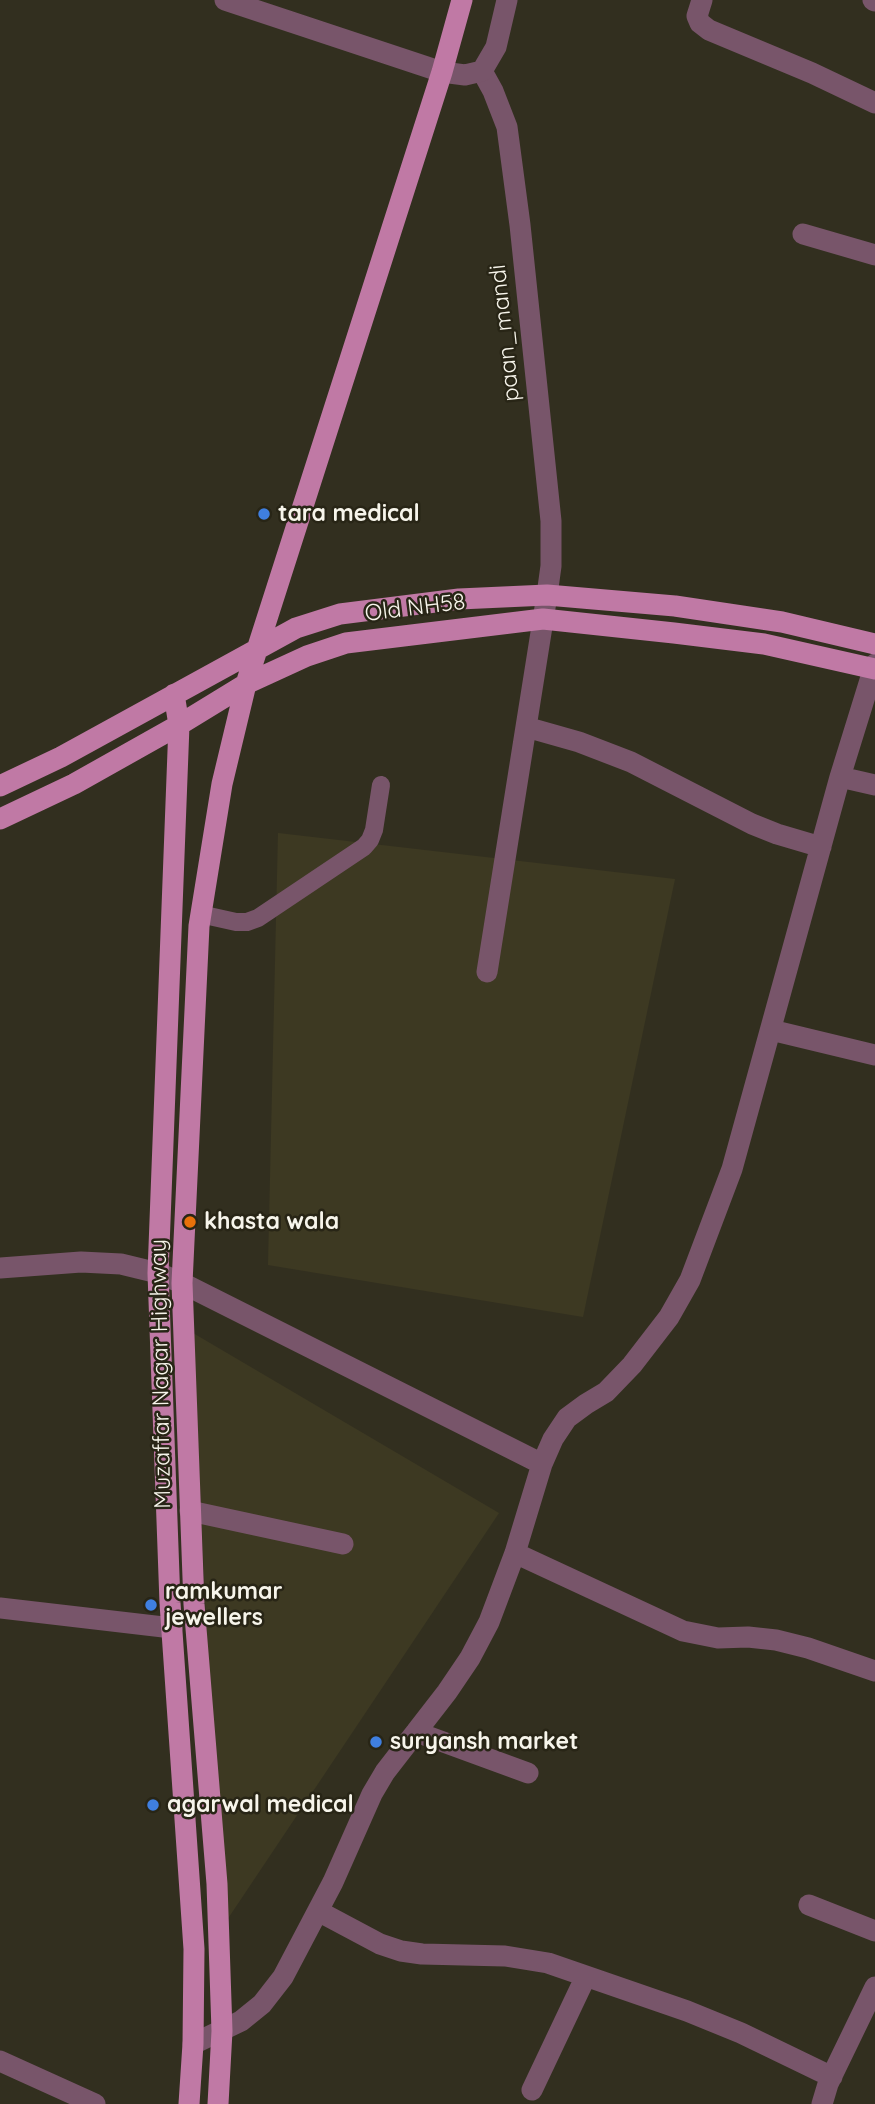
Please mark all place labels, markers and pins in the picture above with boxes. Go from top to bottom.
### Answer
place label: tara medical [278,500,420,528]
marker: tara medical [256,506,272,522]
place label: khasta wala [204,1208,339,1236]
marker: khasta wala [182,1214,198,1230]
place label: ramkumar jewellers [165,1578,282,1632]
marker: ramkumar jewellers [143,1597,159,1613]
place label: suryansh market [390,1728,578,1756]
marker: suryansh market [368,1734,384,1750]
place label: agarwal medical [167,1791,354,1819]
marker: agarwal medical [145,1797,161,1813]

